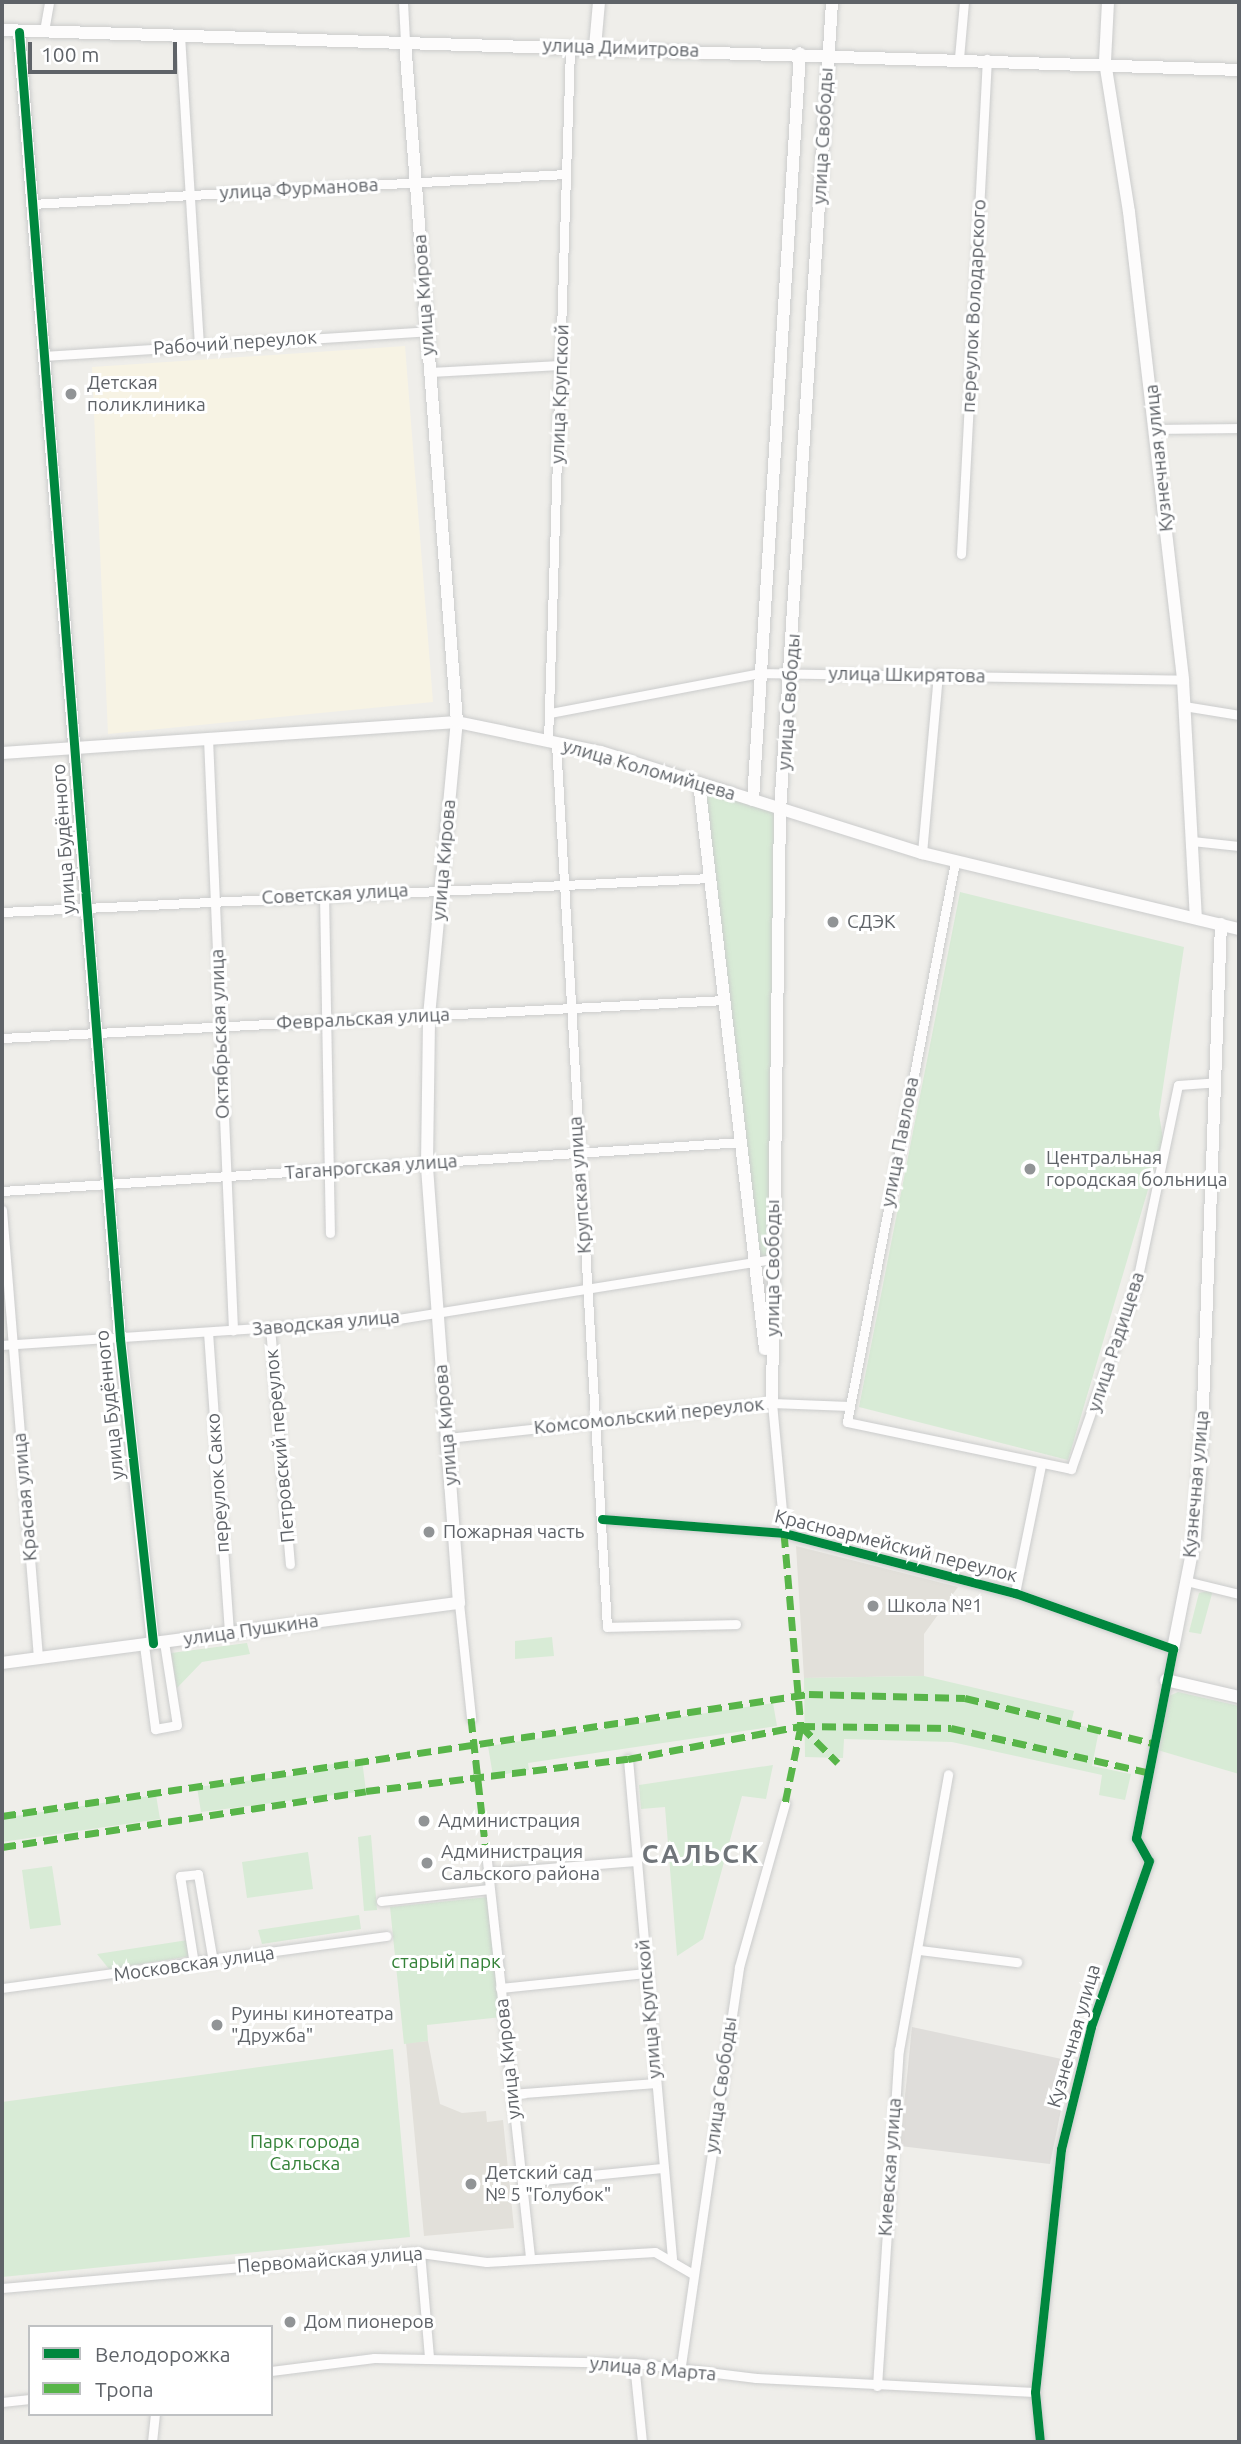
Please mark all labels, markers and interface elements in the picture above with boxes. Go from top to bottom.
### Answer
scale bar [32,28,180,72]
street label: улица Димитрова [542,34,700,62]
text: 100 m [41,42,99,66]
street label: улица Свободы [808,67,838,205]
street label: улица Фурманова [219,173,379,205]
street label: переулок Володарского [957,199,991,413]
street label: улица Кирова [408,234,440,356]
street label: улица Крупской [546,324,574,464]
street label: Рабочий переулок [152,326,318,360]
place label: Детская поликлиника [87,372,206,416]
street label: Кузнечная улица [1140,383,1178,533]
marker: Детская поликлиника [61,384,81,404]
street label: улица Свободы [773,633,805,771]
street label: улица Шкирятова [828,662,986,688]
street label: улица Коломийцева [560,734,738,806]
street label: улица Будённого [47,763,81,915]
street label: улица Кирова [427,798,461,922]
street label: Советская улица [261,879,409,909]
place label: СДЭК [847,911,896,933]
marker: СДЭК [825,914,841,930]
street label: Октябрьская улица [206,949,234,1119]
street label: Февральская улица [275,1003,451,1035]
street label: улица Павлова [876,1075,924,1209]
street label: Крупская улица [564,1116,596,1254]
place label: Центральная городская больница [1046,1147,1227,1191]
street label: Таганрогская улица [284,1150,458,1184]
marker: Центральная городская больница [1020,1159,1040,1179]
street label: улица Свободы [762,1199,784,1337]
street label: улица Радищева [1083,1269,1149,1415]
street label: Заводская улица [251,1305,401,1341]
street label: улица Будённого [91,1329,129,1481]
street label: Петровский переулок [260,1348,300,1544]
street label: улица Кирова [429,1363,463,1487]
street label: Комсомольский переулок [533,1393,765,1439]
street label: Кузнечная улица [1178,1409,1214,1559]
street label: переулок Сакко [202,1412,234,1554]
street label: Красная улица [8,1432,42,1562]
street label: Красноармейский переулок [772,1505,1020,1587]
place label: Пожарная часть [443,1521,584,1543]
marker: Пожарная часть [421,1524,437,1540]
place label: Школа №1 [887,1595,983,1617]
marker: Школа №1 [865,1598,881,1614]
street label: улица Пушкина [182,1609,320,1651]
place label: Администрация [438,1810,580,1832]
marker: Администрация [416,1813,432,1829]
district label: САЛЬСК [643,1838,759,1870]
place label: Администрация Сальского района [441,1841,600,1885]
marker: Администрация Сальского района [419,1855,435,1871]
street label: улица Крупской [632,1938,666,2080]
street label: Московская улица [112,1941,276,1987]
park label: старый парк [391,1951,501,1973]
street label: Кузнечная улица [1043,1962,1105,2110]
street label: улица Кирова [490,1997,526,2121]
place label: Руины кинотеатра "Дружба" [231,2003,394,2047]
street label: улица Свободы [700,2016,742,2154]
marker: Руины кинотеатра "Дружба" [209,2017,225,2033]
street label: Киевская улица [874,2097,906,2237]
park label: Парк города Сальска [250,2131,360,2175]
place label: Детский сад № 5 "Голубок" [485,2162,611,2206]
marker: Детский сад № 5 "Голубок" [463,2176,479,2192]
street label: Первомайская улица [236,2242,424,2278]
place label: Дом пионеров [304,2311,434,2333]
marker: Дом пионеров [282,2314,298,2330]
legend [28,2325,273,2416]
text: Велодорожка [95,2342,231,2366]
street label: улица 8 Марта [589,2352,717,2386]
text: Тропа [95,2377,154,2401]

